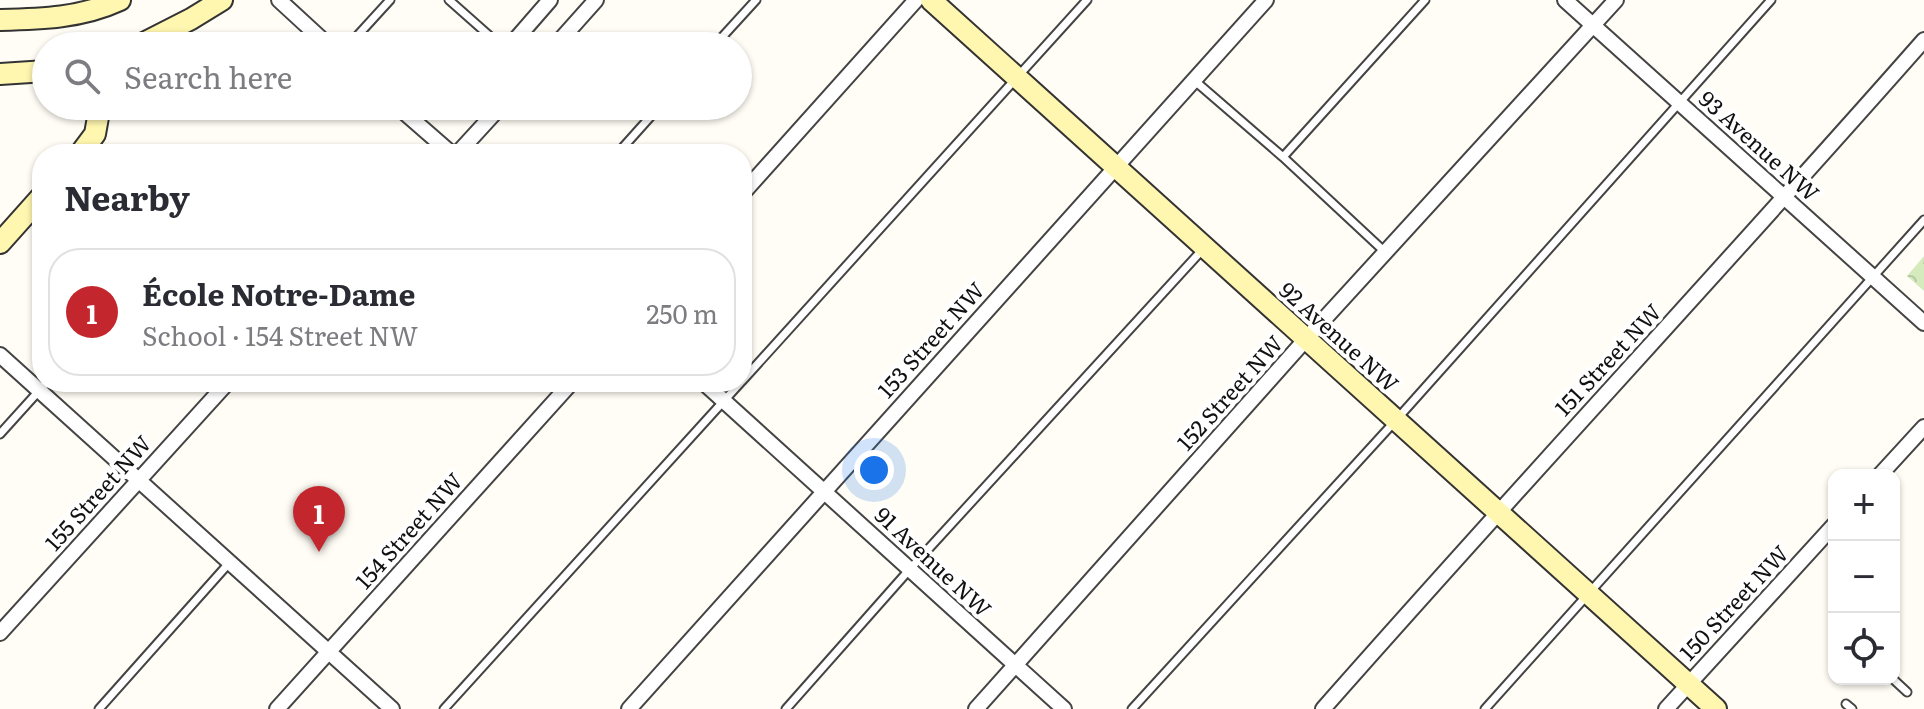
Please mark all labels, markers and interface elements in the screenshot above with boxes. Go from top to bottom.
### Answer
search box [32,32,752,120]
icon: search [60,54,104,98]
text: Search here [124,54,292,98]
street label: 93 Avenue NW [1693,82,1827,208]
text: Nearby [64,171,190,221]
text: École Notre-Dame [142,271,415,315]
street label: 92 Avenue NW [1273,273,1407,399]
street label: 153 Street NW [869,274,991,404]
text: 1 [87,293,97,332]
text: 250 m [646,293,718,332]
street label: 151 Street NW [1546,295,1668,423]
text: School · 154 Street NW [142,315,418,354]
street label: 152 Street NW [1168,327,1290,457]
street label: 155 Street NW [36,427,158,557]
your location [854,450,894,490]
street label: 154 Street NW [347,465,469,595]
map controls [1828,469,1900,685]
button: + [1828,469,1900,541]
pin: 1 [293,486,345,552]
street label: 91 Avenue NW [868,498,1000,624]
street label: 150 Street NW [1671,537,1795,667]
button: − [1828,541,1900,613]
button: locate [1828,613,1900,685]

